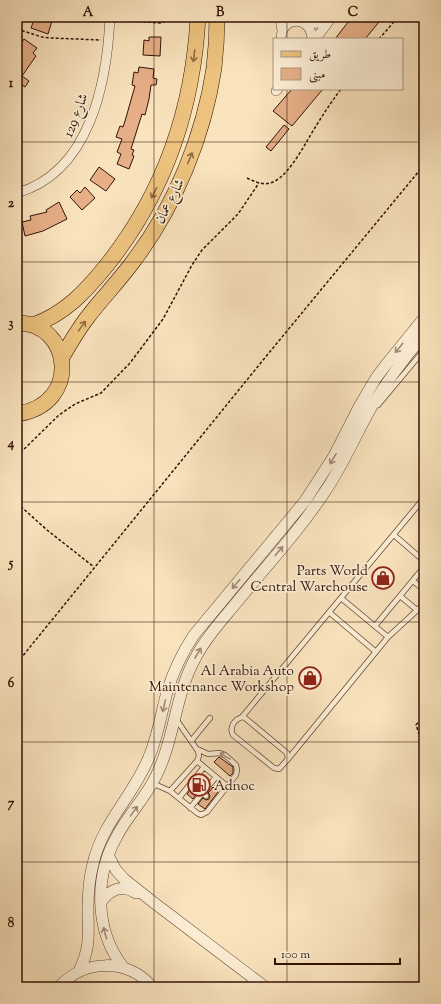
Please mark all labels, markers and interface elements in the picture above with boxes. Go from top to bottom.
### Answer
text: A [83,4,94,22]
text: B [216,4,225,22]
text: C [348,4,358,22]
legend [273,38,403,90]
text: طريق [309,46,331,64]
one-way arrow [191,49,198,62]
text: مبنى [309,66,325,84]
text: 1 [9,75,14,93]
street label: شارع 129 [59,91,94,141]
one-way arrow [186,153,194,165]
street label: شارع عمان [151,176,191,228]
one-way arrow [150,187,157,199]
text: 2 [8,195,15,213]
text: 3 [8,315,14,333]
one-way arrow [78,320,86,331]
one-way arrow [395,342,404,353]
text: 4 [7,435,15,453]
one-way arrow [328,453,336,465]
one-way arrow [274,546,283,557]
text: 5 [8,555,14,573]
place label: Parts World Central Warehouse [251,562,368,598]
shop icon: Parts World Central Warehouse [370,565,396,591]
one-way arrow [232,578,241,589]
one-way arrow [194,647,202,659]
place label: Al Arabia Auto Maintenance Workshop [149,662,294,698]
shop icon: Al Arabia Auto Maintenance Workshop [297,665,323,691]
text: 6 [8,675,15,693]
one-way arrow [159,699,167,712]
one-way arrow [219,752,231,760]
fuel station icon: Adnoc [186,772,212,798]
place label: Adnoc [214,777,255,797]
text: 7 [8,795,15,813]
one-way arrow [130,806,138,817]
text: 8 [8,915,15,933]
one-way arrow [101,927,108,940]
scale bar [275,940,400,966]
text: 100 m [281,946,310,964]

